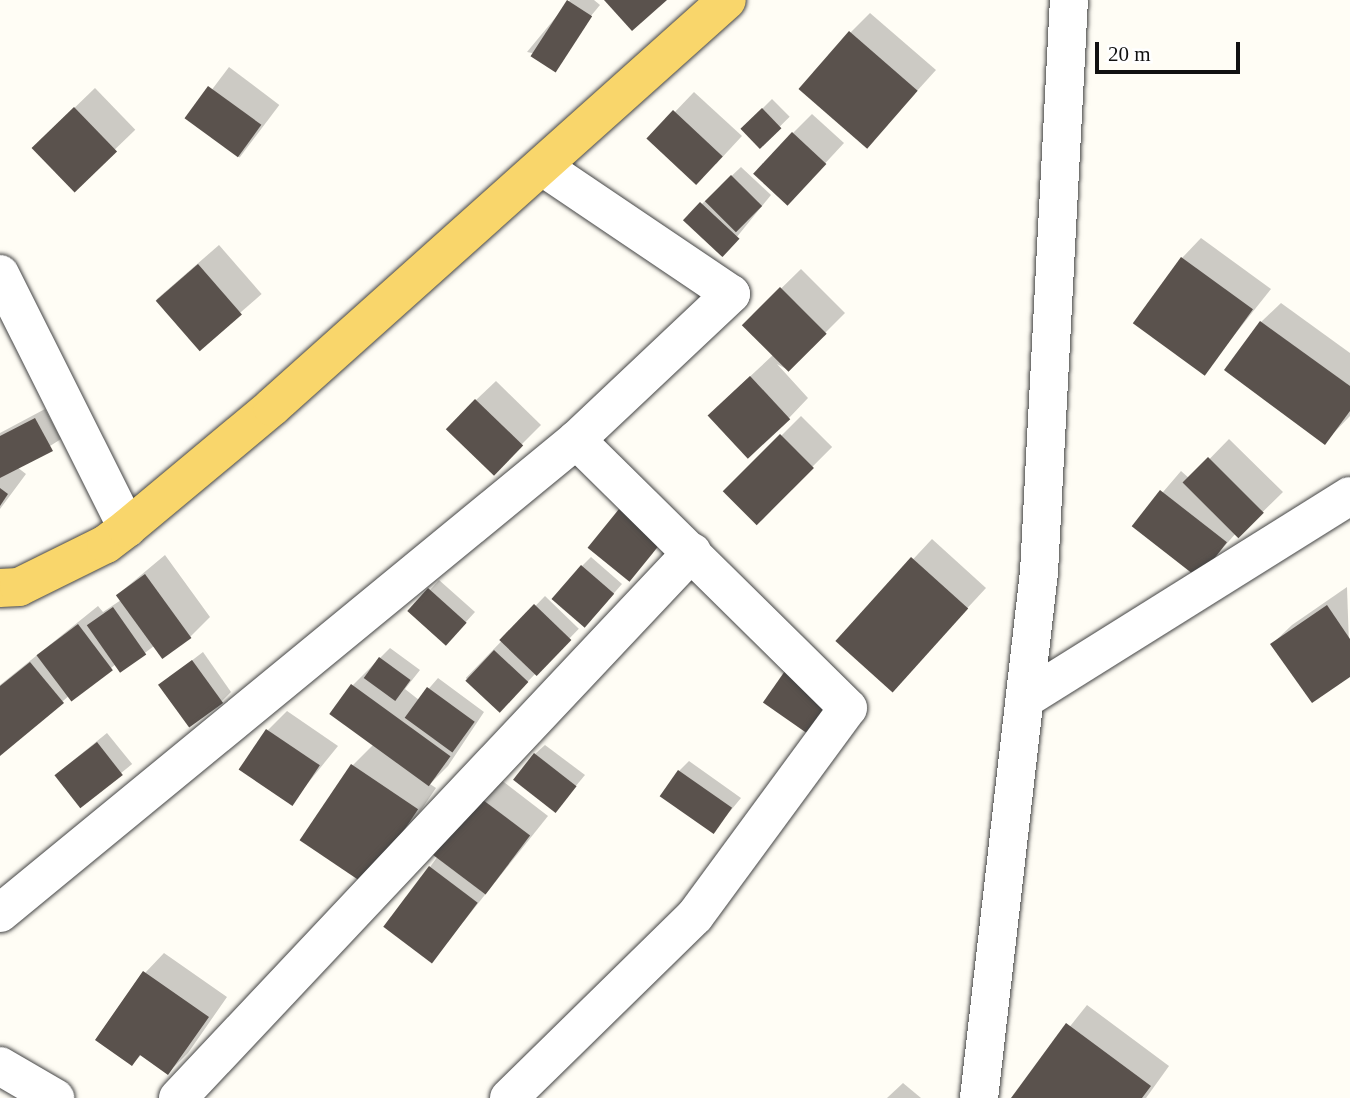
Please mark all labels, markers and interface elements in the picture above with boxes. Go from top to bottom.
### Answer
scale bar [1098,28,1243,72]
text: 20 m [1108,42,1151,66]

